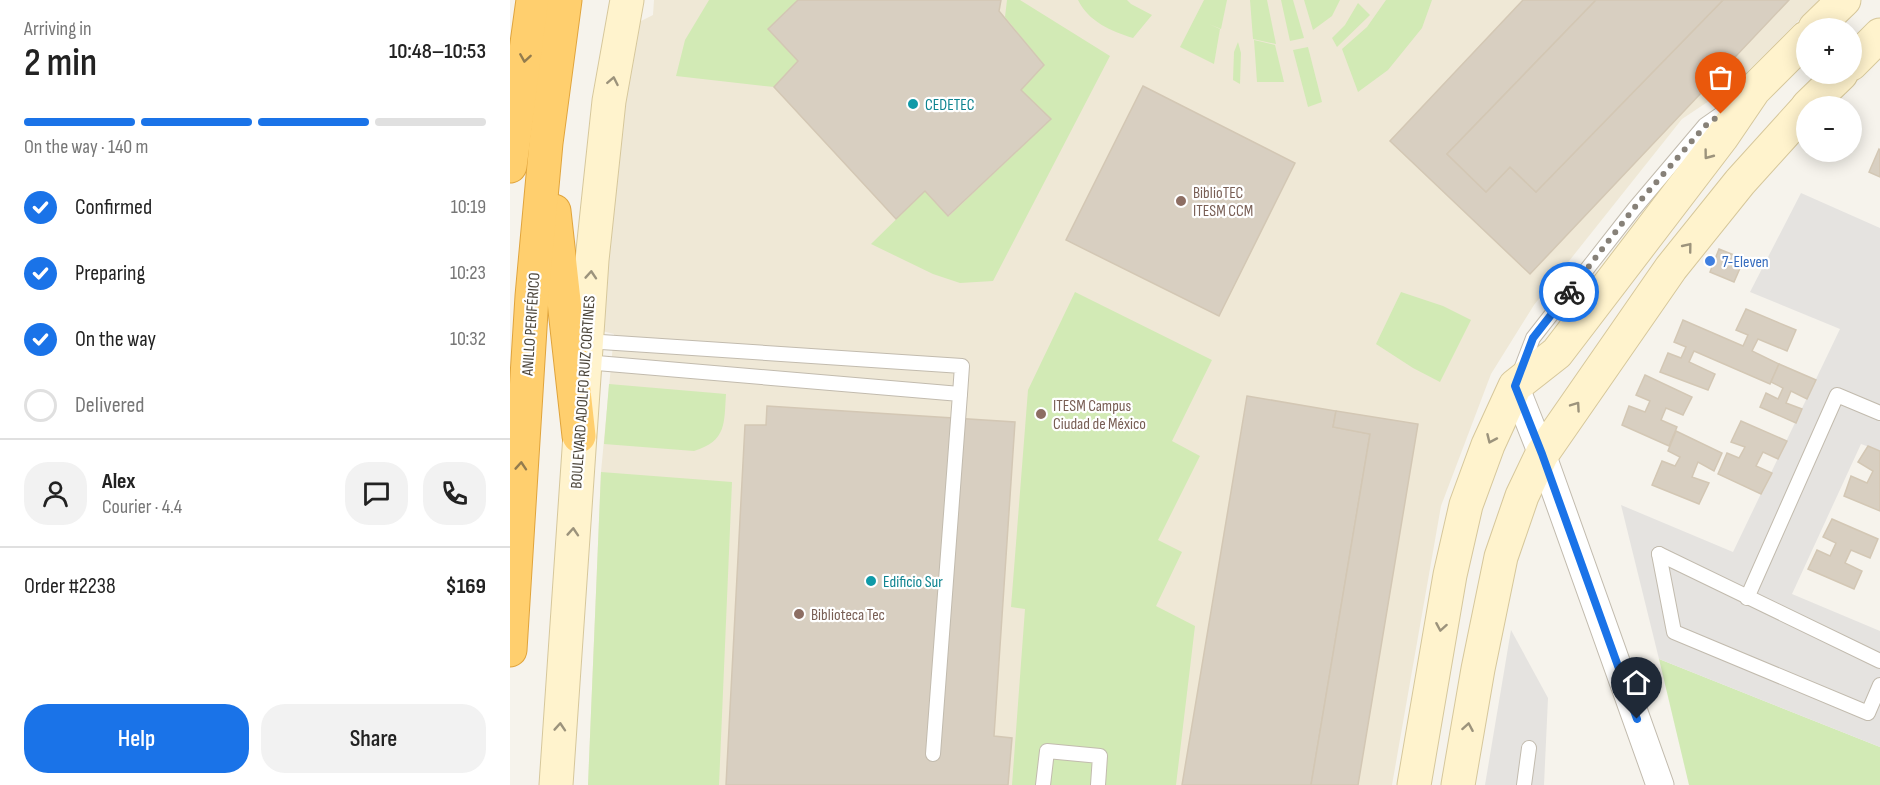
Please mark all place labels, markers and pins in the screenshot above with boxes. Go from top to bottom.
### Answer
pin [1695,52,1746,114]
place label: CEDETEC [925,96,975,115]
marker: CEDETEC [906,97,920,111]
place label: BiblioTEC ITESM CCM [1193,184,1253,221]
marker: BiblioTEC ITESM CCM [1174,194,1188,208]
place label: 7-Eleven [1722,253,1769,272]
marker: 7-Eleven [1703,254,1717,268]
place label: ITESM Campus Ciudad de México [1053,397,1146,434]
marker: ITESM Campus Ciudad de México [1034,407,1048,421]
place label: Edificio Sur [883,573,943,592]
marker: Edificio Sur [864,574,878,588]
place label: Biblioteca Tec [811,606,885,625]
marker: Biblioteca Tec [792,607,806,621]
pin [1611,657,1662,719]

